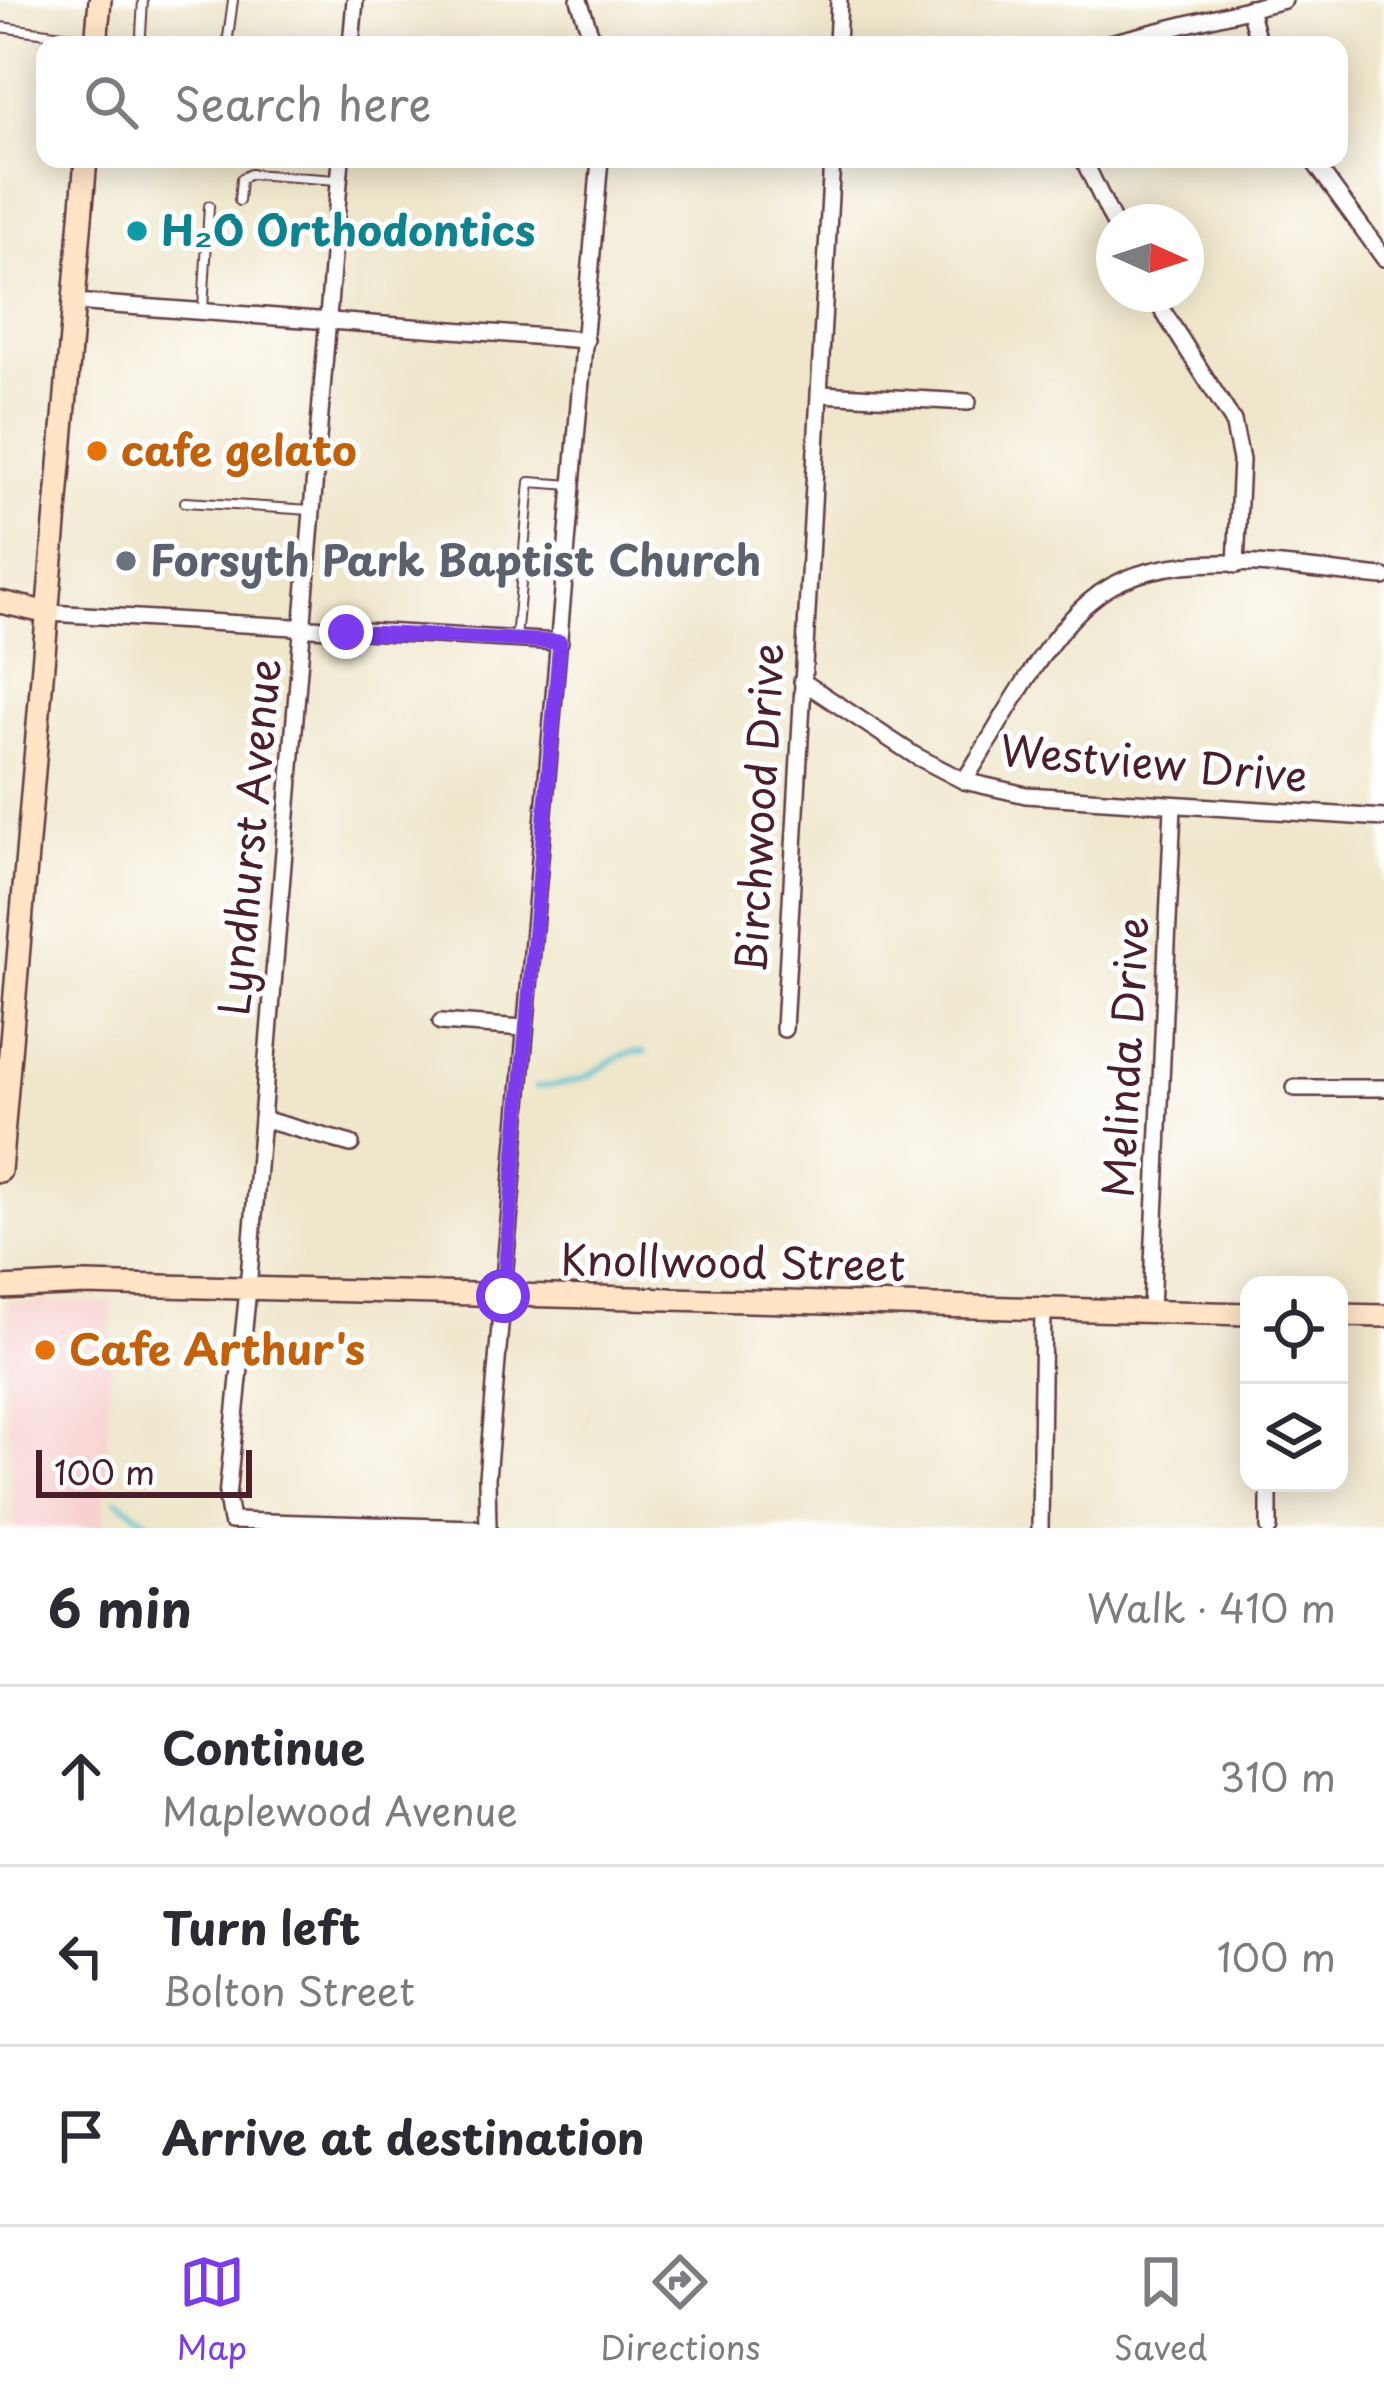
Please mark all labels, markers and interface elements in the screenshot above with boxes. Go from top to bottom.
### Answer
search box [36,36,1348,168]
text: Search here [174,68,431,136]
icon: search [78,69,144,135]
place label: H₂O Orthodontics [161,197,535,260]
north arrow [1096,204,1204,312]
marker: H₂O Orthodontics [124,218,150,244]
place label: cafe gelato [121,417,357,480]
marker: cafe gelato [84,438,110,464]
place label: Forsyth Park Baptist Church [150,527,761,590]
marker: Forsyth Park Baptist Church [113,548,139,574]
route end [319,605,373,659]
street label: Birchwood Drive [717,641,798,974]
street label: Lyndhurst Avenue [201,656,294,1018]
street label: Westview Drive [998,717,1311,806]
street label: Melinda Drive [1085,915,1162,1199]
street label: Knollwood Street [560,1226,906,1295]
route start [476,1269,530,1323]
map controls [1240,1276,1348,1492]
button: locate [1240,1276,1348,1384]
place label: Cafe Arthur's [69,1316,365,1379]
marker: Cafe Arthur's [32,1337,58,1363]
button: layers [1240,1384,1348,1492]
scale bar [36,1444,252,1497]
text: 100 m [54,1446,155,1496]
text: 6 min [48,1568,192,1645]
text: Walk · 410 m [1087,1577,1336,1636]
text: Continue [162,1712,365,1780]
icon: ahead [48,1743,114,1809]
text: 310 m [1219,1746,1336,1805]
text: Maplewood Avenue [162,1780,518,1839]
text: Turn left [162,1892,361,1960]
icon: left [48,1923,114,1989]
text: 100 m [1217,1926,1336,1985]
text: Bolton Street [162,1960,415,2019]
text: Arrive at destination [162,2102,645,2170]
icon: arrive [48,2103,114,2169]
tab: Map [177,2249,247,2371]
tab: Directions [600,2249,761,2371]
tab: Saved [1114,2249,1207,2371]

